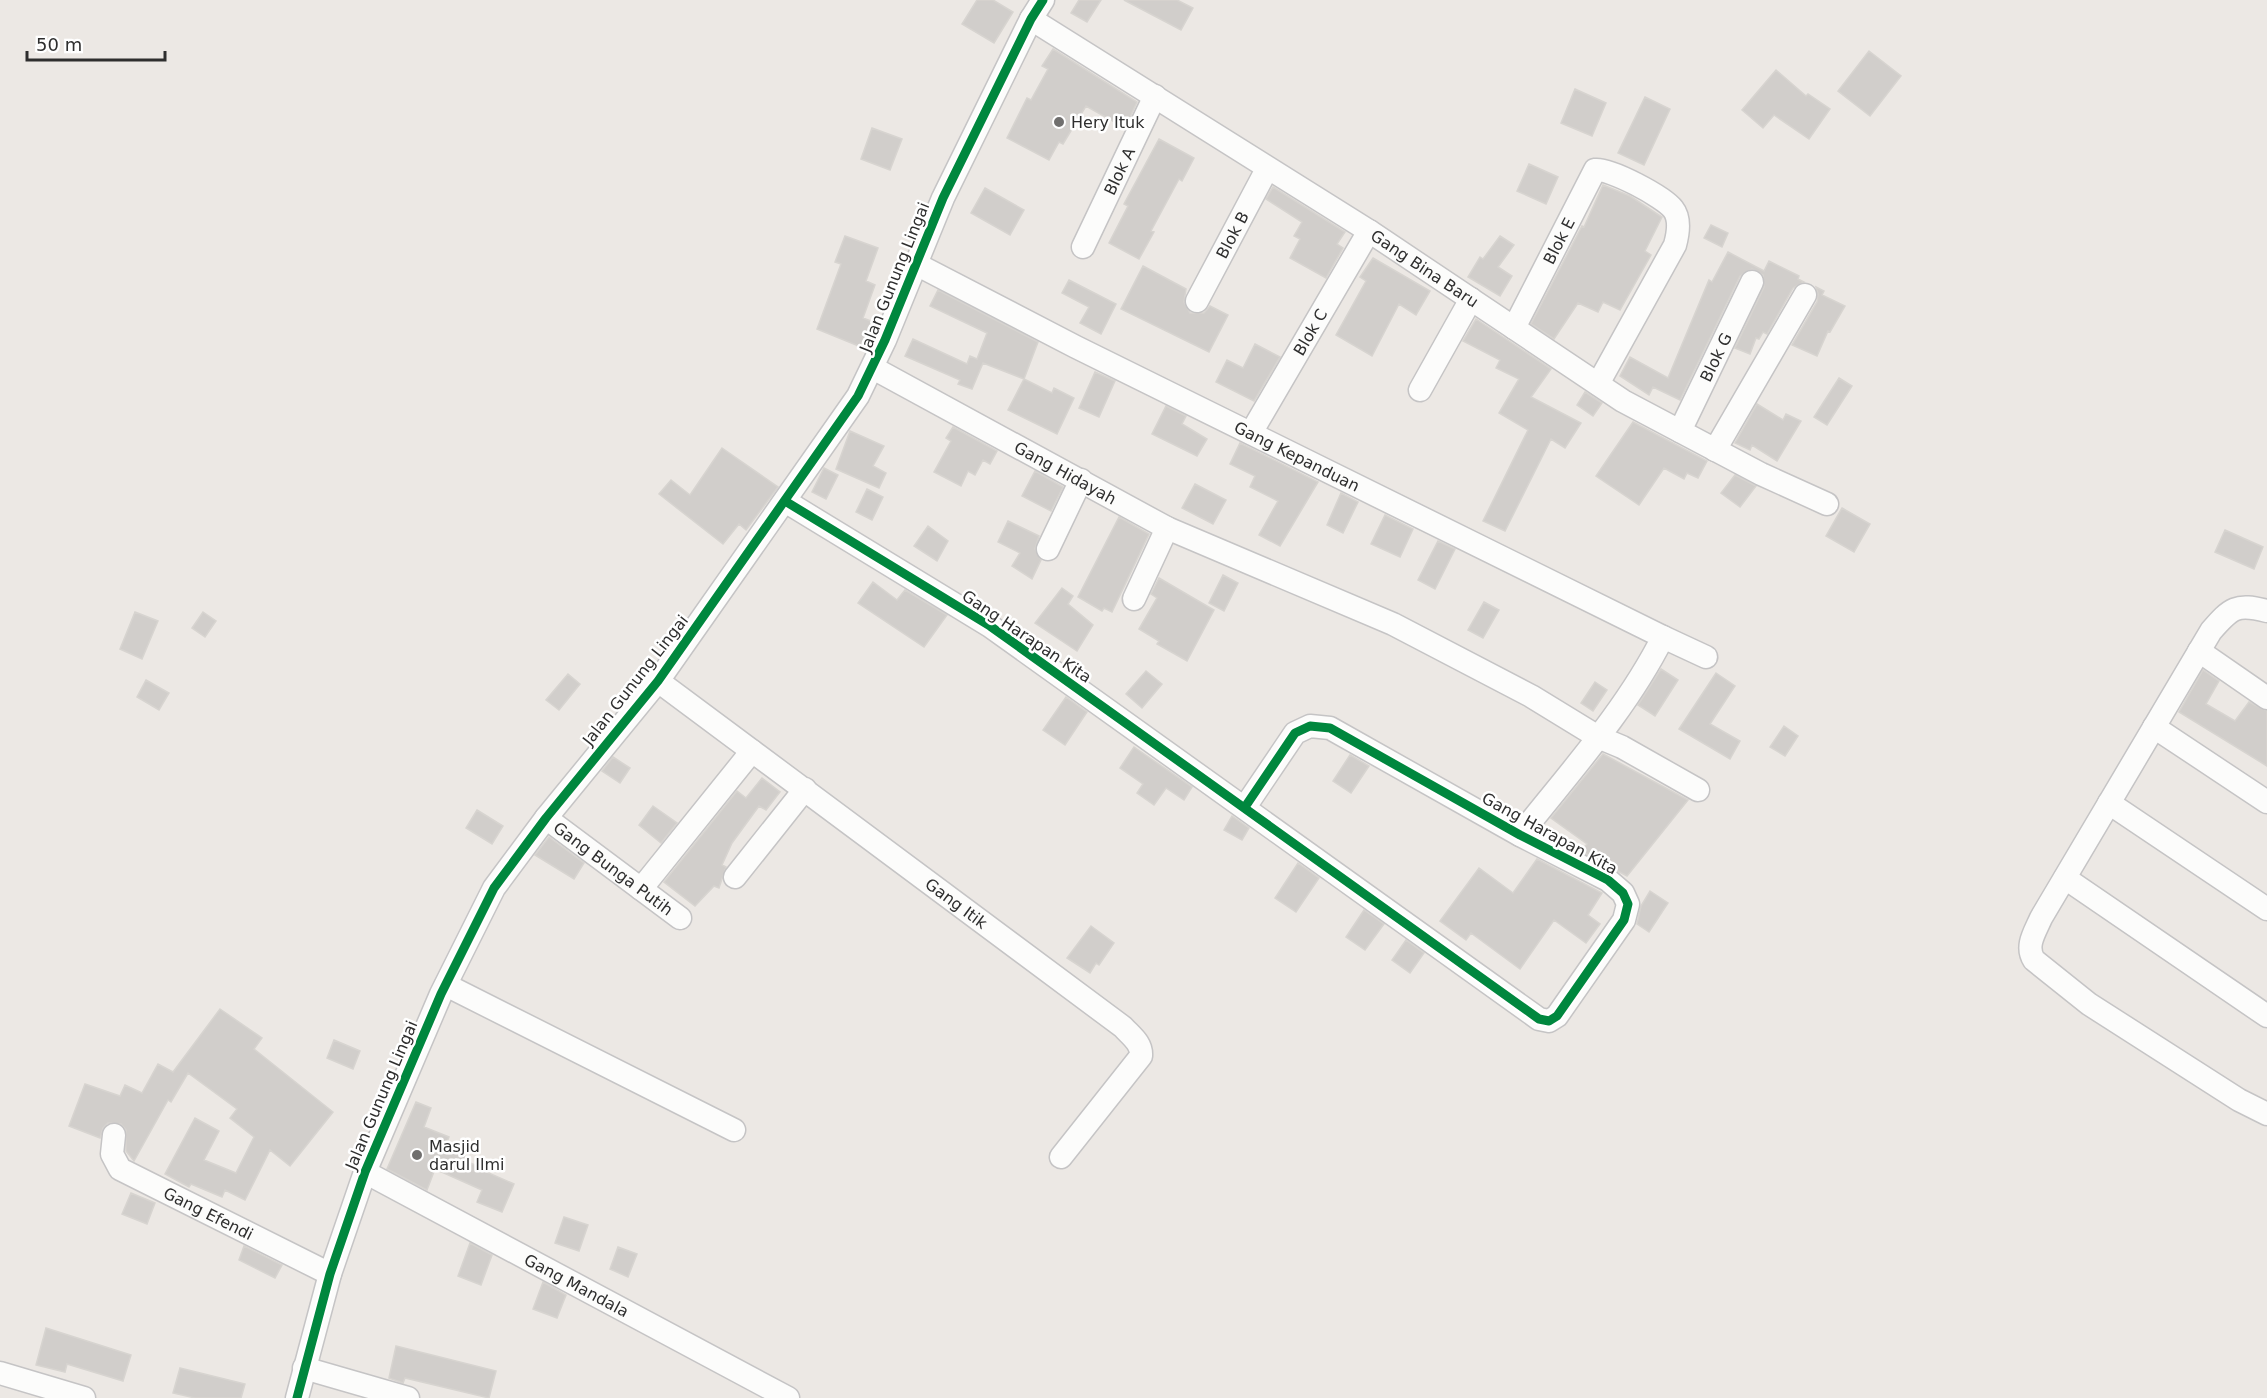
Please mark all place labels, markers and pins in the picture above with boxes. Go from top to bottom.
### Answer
place label: Hery Ituk [1071,113,1145,132]
marker: Hery Ituk [1052,115,1066,129]
place label: Masjid darul Ilmi [429,1137,504,1174]
marker: Masjid darul Ilmi [410,1148,424,1162]

